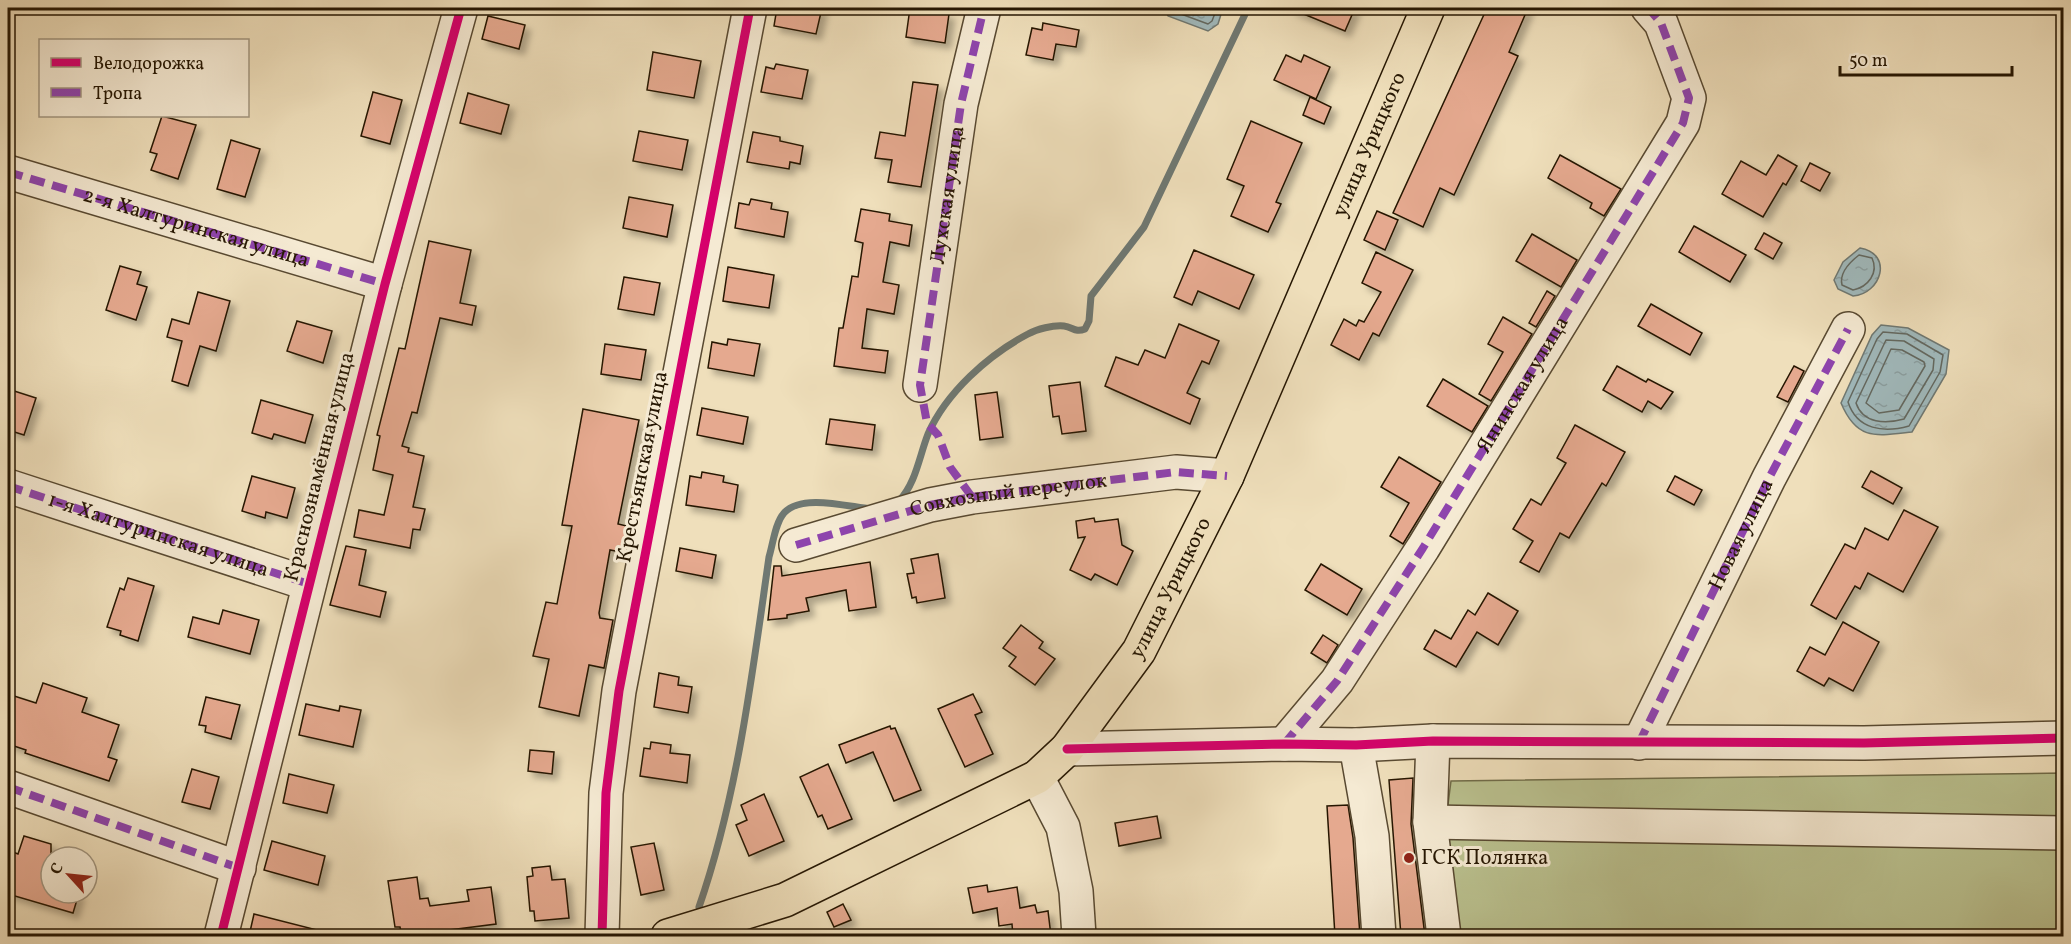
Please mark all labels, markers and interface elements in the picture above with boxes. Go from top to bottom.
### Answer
legend [39,39,249,117]
scale bar [1840,39,2012,77]
text: 50 m [1849,49,1888,74]
text: Велодорожка [93,52,204,77]
street label: улица Урицкого [1325,68,1413,222]
text: Тропа [93,82,142,107]
street label: Лухская улица [923,124,972,266]
street label: 2-я Халтуринская улица [79,180,313,275]
street label: Янинская улица [1470,311,1576,459]
street label: Краснознамённая улица [277,349,363,585]
street label: Крестьянская улица [610,369,676,565]
street label: Совхозный переулок [906,466,1109,525]
street label: Новая улица [1701,474,1781,595]
street label: 1-я Халтуринская улица [44,485,273,584]
street label: улица Урицкого [1123,512,1218,665]
place label: ГСК Полянка [1421,844,1548,873]
north arrow [39,845,99,905]
marker: ГСК Полянка [1402,851,1416,865]
text: С [45,860,70,879]

